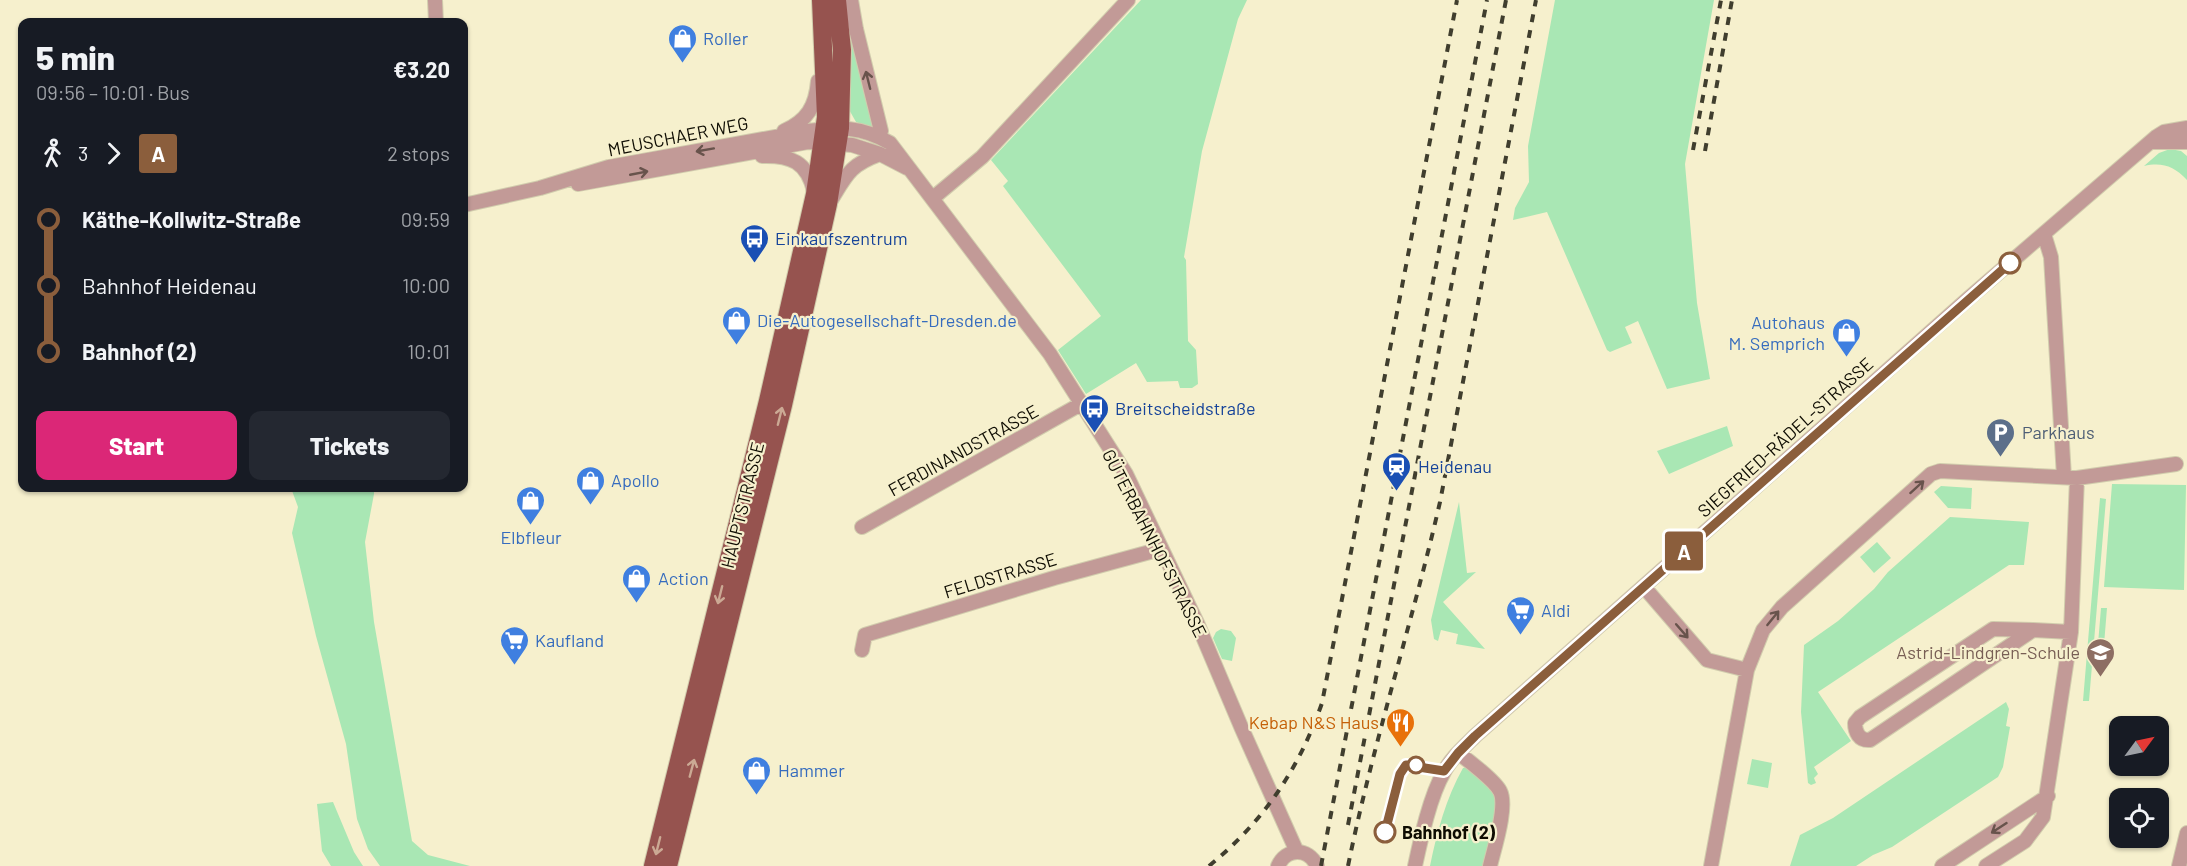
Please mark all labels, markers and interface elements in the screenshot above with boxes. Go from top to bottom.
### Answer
shop icon: Roller [666,22,698,64]
place label: Roller [703,27,749,49]
text: 5 min [36,37,115,77]
text: €3.20 [393,56,450,82]
one-way arrow [862,71,874,90]
text: 09:56 – 10:01 · Bus [36,80,190,104]
street label: MEUSCHAER WEG [606,112,750,160]
icon: walk [36,137,69,170]
icon: forward [97,137,130,170]
text: 3 [78,141,88,165]
text: A [151,141,165,166]
text: 2 stops [387,141,450,165]
one-way arrow [696,145,716,156]
one-way arrow [629,167,649,178]
text: Käthe-Kollwitz-Straße [82,206,301,232]
text: 09:59 [401,207,450,231]
bus stop icon: Einkaufszentrum [738,222,770,264]
place label: Einkaufszentrum [775,227,908,249]
unlabelled marker [1999,252,2021,274]
text: Bahnhof Heidenau [82,272,257,298]
text: 10:00 [402,273,450,297]
shop icon: Die-Autogesellschaft-Dresden.de [720,304,752,346]
place label: Die-Autogesellschaft-Dresden.de [757,309,1017,331]
place label: Autohaus M. Semprich [1728,311,1825,354]
shop icon: Autohaus M. Semprich [1830,316,1862,358]
text: Bahnhof (2) [82,338,196,364]
text: 10:01 [407,339,450,363]
street label: SIEGFRIED-RÄDEL-STRASSE [1693,352,1877,522]
bus stop icon: Breitscheidstraße [1078,392,1110,434]
place label: Breitscheidstraße [1115,397,1256,419]
street label: FERDINANDSTRASSE [884,400,1042,500]
one-way arrow [775,407,787,426]
button: Start [36,411,237,480]
button: Tickets [249,411,450,480]
parking icon: Parkhaus [1985,416,2017,458]
place label: Parkhaus [2022,421,2095,443]
street label: HAUPTSTRASSE [716,440,768,570]
street label: GÜTERBAHNHOFSTRASSE [1098,445,1212,641]
station icon: Heidenau [1381,450,1413,492]
place label: Heidenau [1418,455,1492,477]
shop icon: Apollo [574,464,606,506]
place label: Apollo [611,469,660,491]
one-way arrow [1909,480,1924,494]
shop icon: Elbfleur [515,484,547,526]
place label: Elbfleur [500,526,562,548]
line badge: A [1664,532,1704,570]
text: A [1677,539,1691,564]
street label: FELDSTRASSE [941,547,1059,603]
shop icon: Action [621,562,653,604]
place label: Action [658,567,709,589]
one-way arrow [713,586,725,605]
supermarket icon: Aldi [1504,594,1536,636]
place label: Aldi [1541,599,1570,621]
one-way arrow [1766,611,1780,626]
one-way arrow [1675,623,1689,638]
supermarket icon: Kaufland [498,624,530,666]
place label: Kaufland [535,629,604,651]
school or university icon: Astrid-Lindgren-Schule [2085,636,2117,678]
place label: Astrid-Lindgren-Schule [1896,641,2080,663]
restaurant icon: Kebap N&S Haus [1384,706,1416,748]
place label: Kebap N&S Haus [1249,711,1379,733]
north arrow [2109,716,2169,776]
map controls [2109,716,2169,848]
shop icon: Hammer [741,754,773,796]
unlabelled marker [1407,756,1425,774]
one-way arrow [686,759,698,778]
place label: Hammer [778,759,845,781]
button: locate [2109,788,2169,848]
marker: Bahnhof (2) [1374,821,1396,843]
place label: Bahnhof (2) [1402,821,1496,843]
one-way arrow [1991,823,2008,835]
one-way arrow [652,836,664,855]

